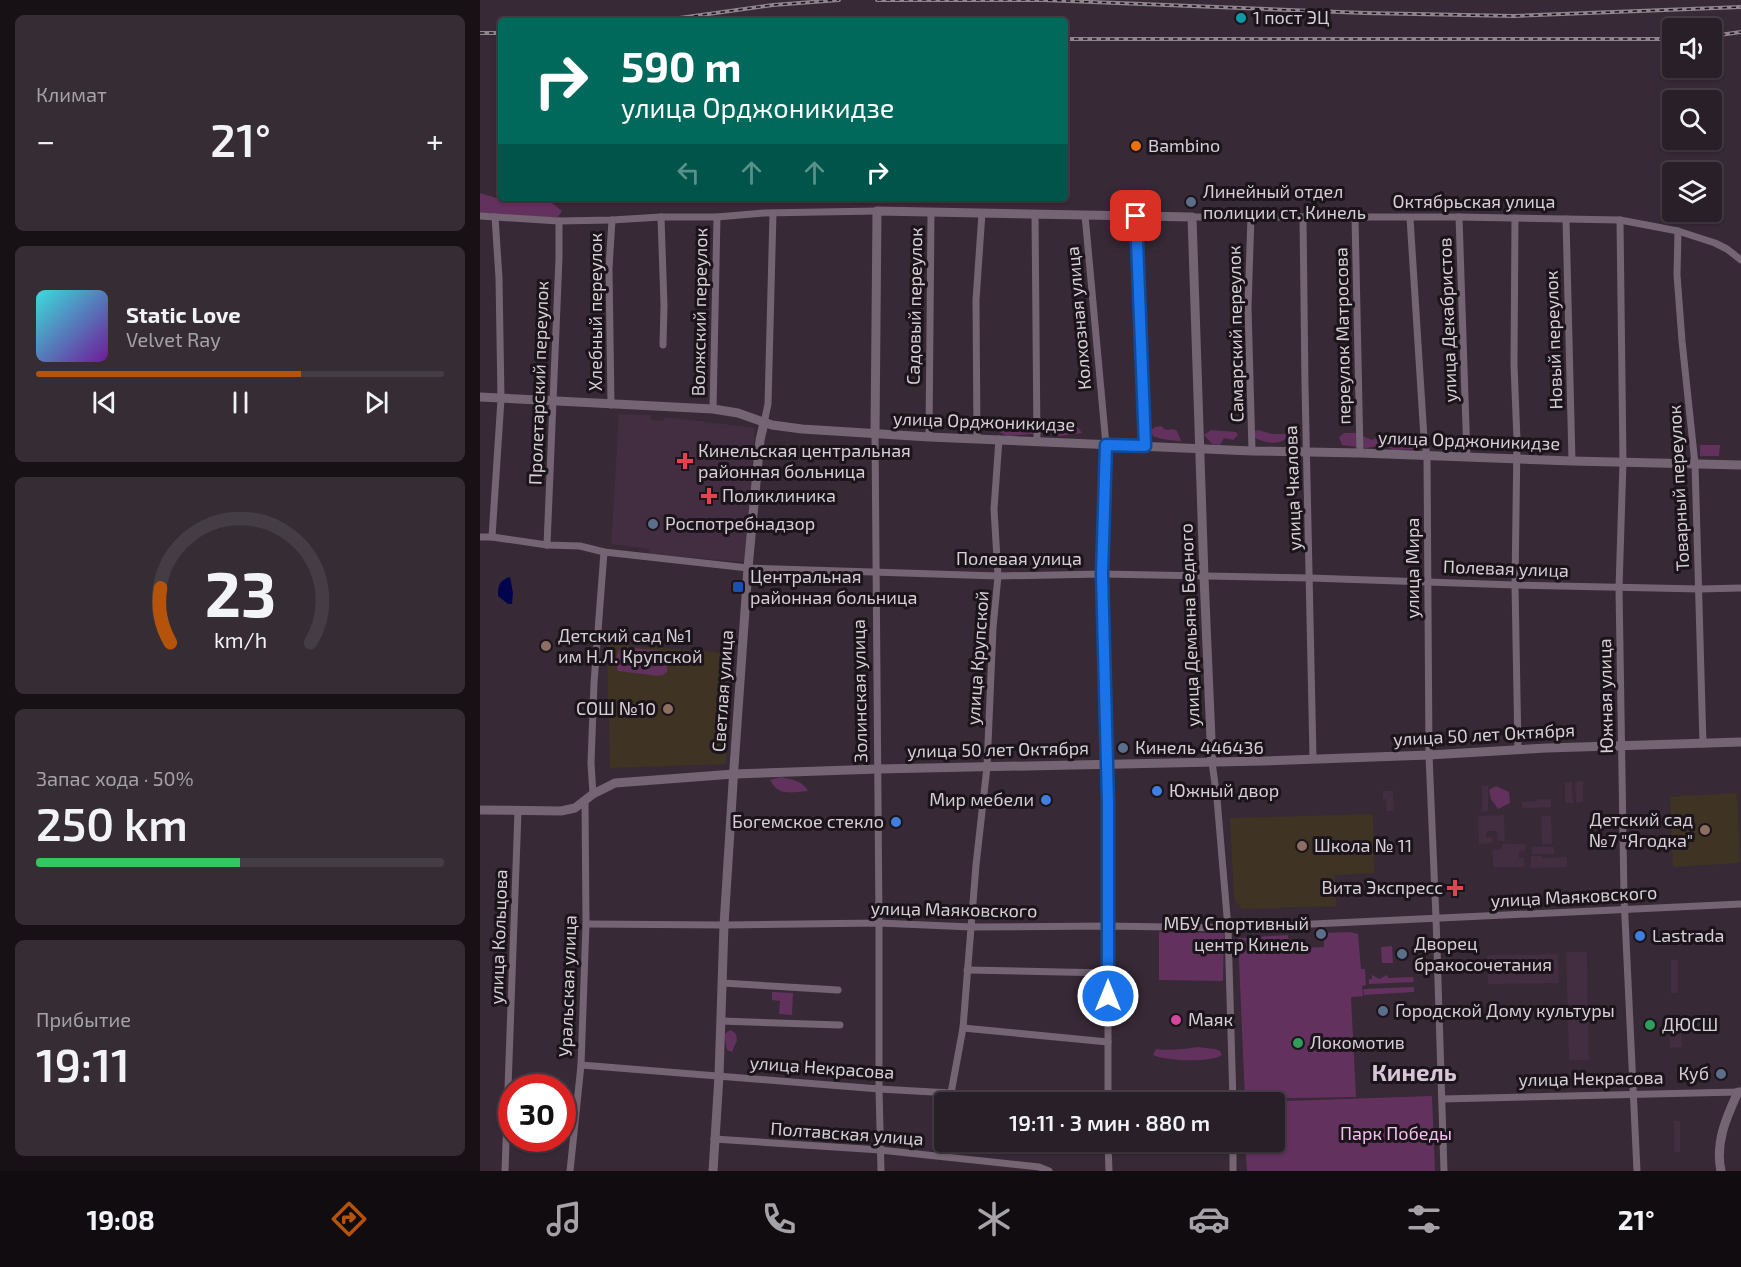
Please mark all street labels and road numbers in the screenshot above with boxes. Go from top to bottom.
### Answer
street label: Октябрьская улица [1393,190,1555,212]
street label: Волжский переулок [687,227,711,396]
street label: Садовый переулок [902,227,926,385]
street label: Хлебный переулок [584,232,606,391]
street label: улица Декабристов [1433,237,1461,403]
street label: Колхозная улица [1061,245,1095,391]
street label: Самарский переулок [1222,245,1248,423]
street label: переулок Матросова [1329,247,1355,425]
street label: Новый переулок [1540,270,1566,410]
street label: Пролетарский переулок [523,280,553,485]
street label: Товарный переулок [1663,404,1693,572]
street label: улица Орджоникидзе [893,407,1075,435]
street label: улица Чкалова [1279,425,1305,551]
street label: улица Орджоникидзе [1378,426,1560,454]
street label: улица Мира [1401,517,1423,619]
street label: улица Демьяна Бедного [1174,523,1204,727]
street label: Полевая улица [956,547,1082,569]
street label: Полевая улица [1443,555,1569,581]
street label: улица Крупской [961,590,993,726]
street label: Золинская улица [847,619,871,763]
street label: Светлая улица [707,629,737,753]
street label: Южная улица [1593,638,1617,754]
street label: улица 50 лет Октября [1393,718,1575,750]
street label: улица 50 лет Октября [907,736,1089,762]
street label: улица Кольцова [485,869,511,1005]
street label: улица Маяковского [1490,881,1658,911]
street label: улица Маяковского [870,897,1038,921]
street label: Уральская улица [554,915,580,1057]
street label: улица Некрасова [749,1051,895,1083]
street label: улица Некрасова [1518,1066,1664,1090]
street label: Полтавская улица [770,1117,924,1149]

